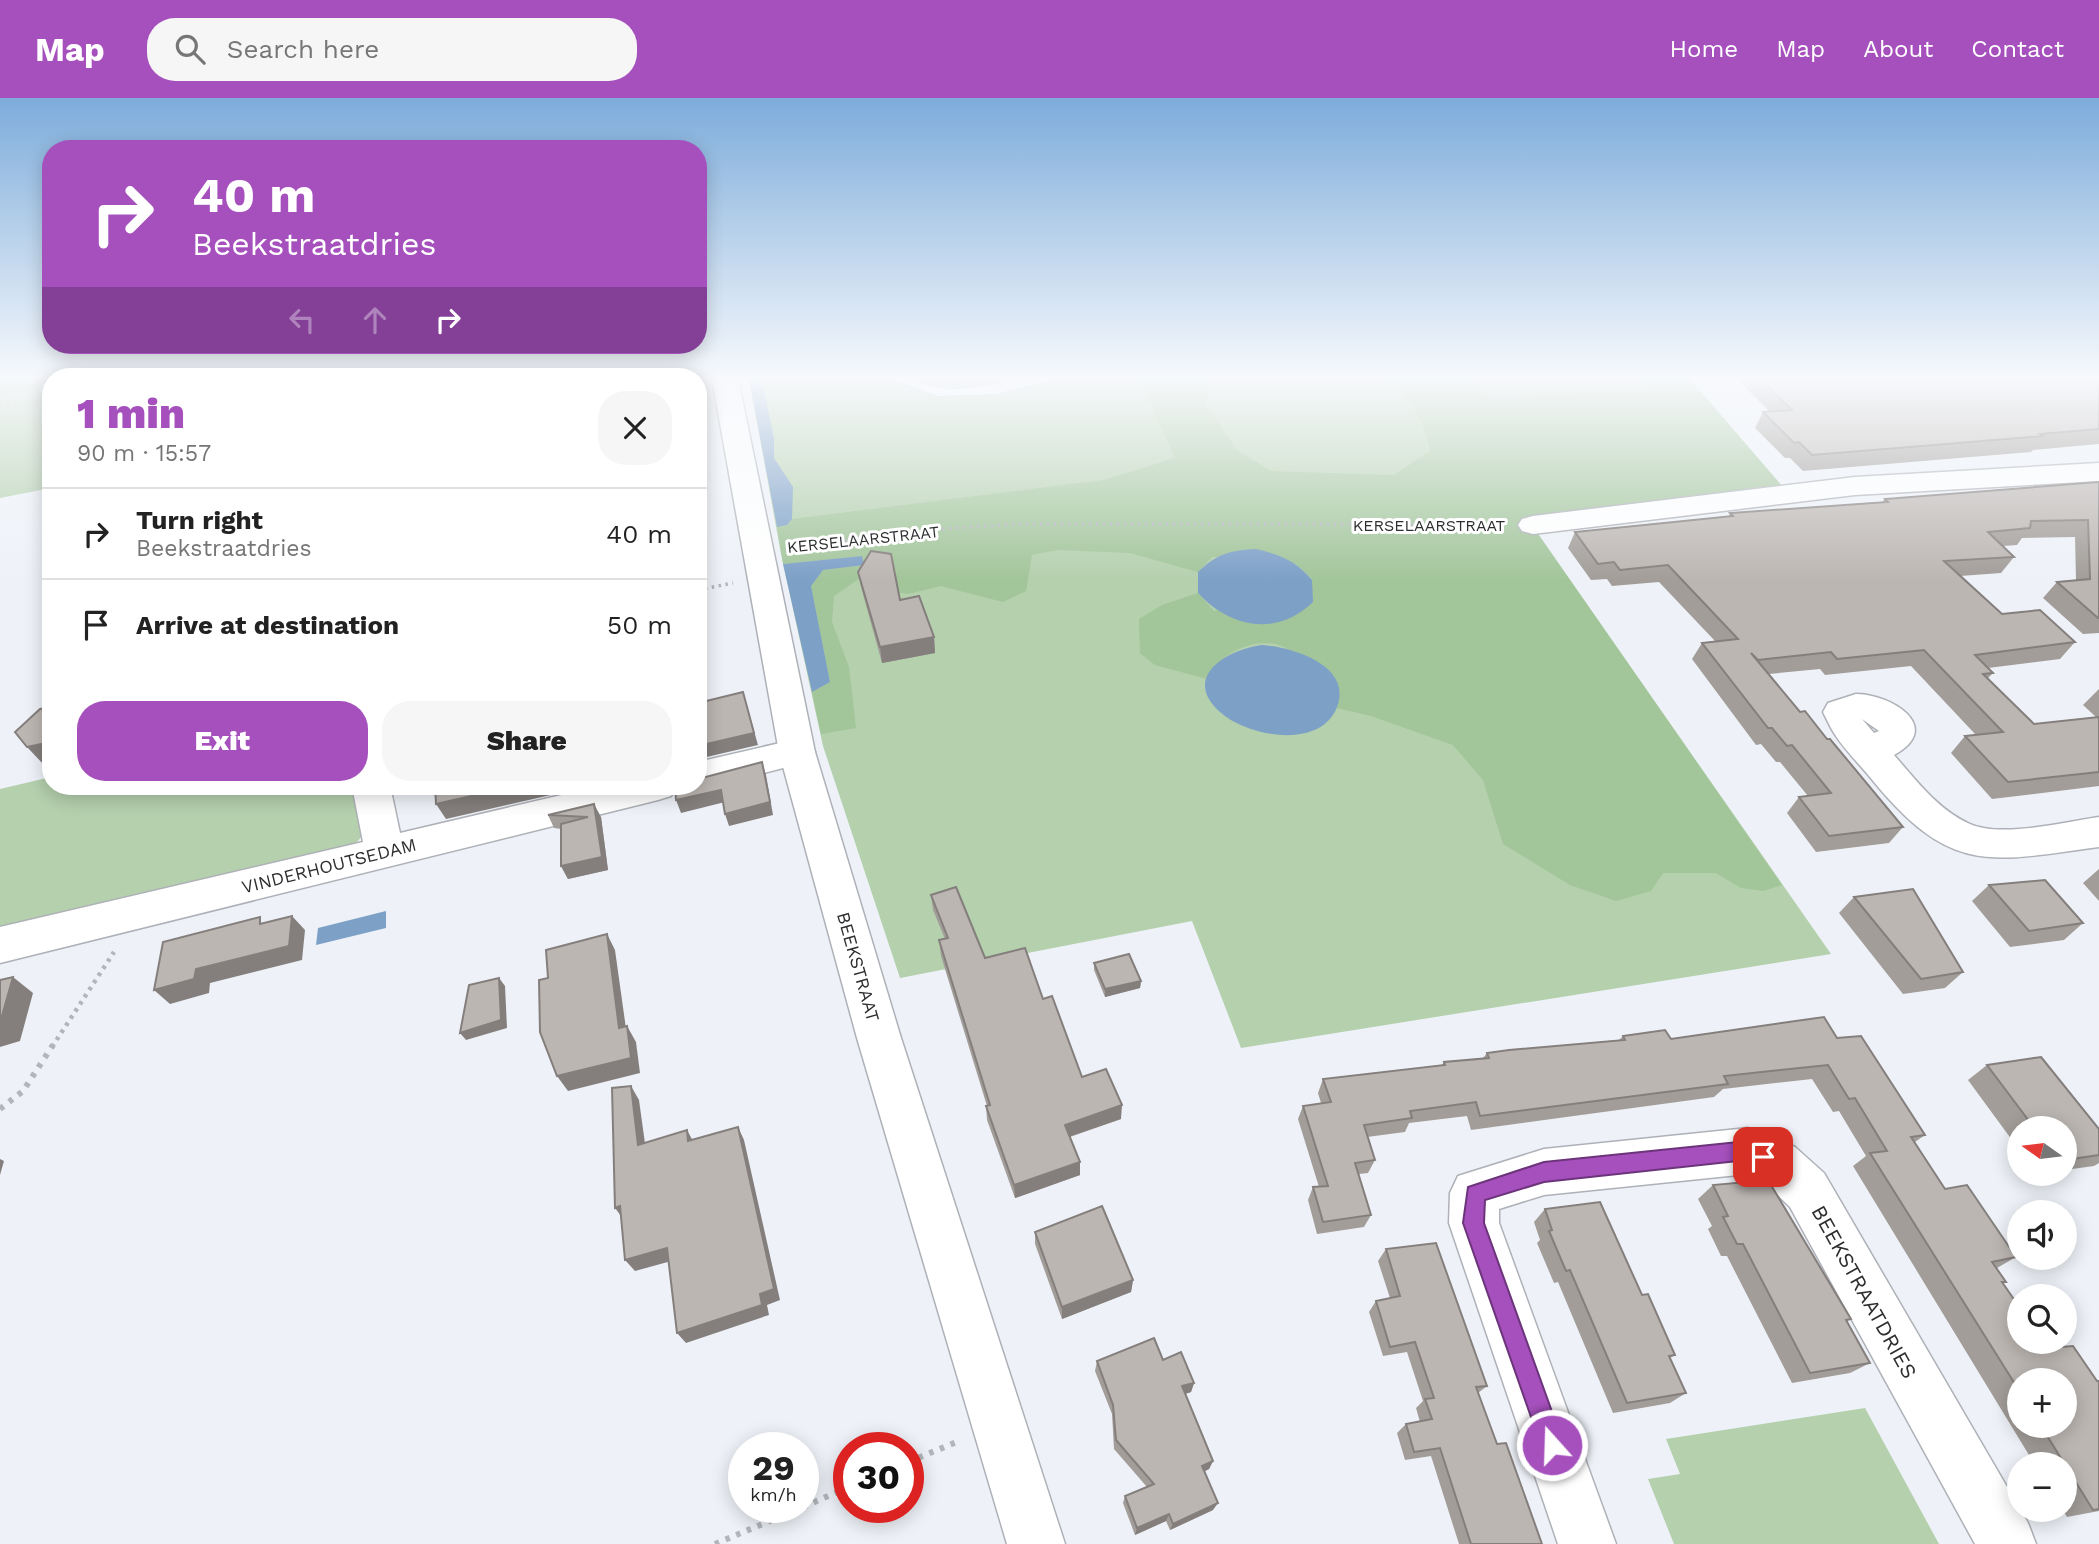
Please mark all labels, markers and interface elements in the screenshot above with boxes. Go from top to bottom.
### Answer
search box [147,18,637,81]
text: Map [35,30,105,69]
icon: search [171,30,209,68]
text: Search here [227,34,379,64]
text: Home [1670,35,1738,63]
text: Map [1776,35,1825,63]
text: About [1863,35,1933,63]
text: Contact [1971,35,2064,63]
text: 40 m [192,166,315,224]
icon: right [77,168,168,259]
text: Beekstraatdries [192,225,436,263]
icon: left [283,301,321,339]
icon: ahead [356,301,394,339]
icon: right [429,301,467,339]
text: 1 min [77,389,185,438]
button: close [598,391,672,465]
text: 90 m · 15:57 [77,440,211,467]
text: Turn right [136,505,263,535]
icon: right [77,515,115,553]
street label: KERSELAARSTRAAT [1353,516,1506,535]
text: 40 m [606,519,672,549]
street label: KERSELAARSTRAAT [786,522,940,557]
text: Beekstraatdries [136,535,312,562]
icon: arrive [77,606,115,644]
text: Arrive at destination [136,610,399,640]
text: 50 m [607,610,672,640]
button: Exit [77,701,368,781]
button: Share [382,701,672,781]
street label: VINDERHOUTSEDAM [239,834,418,897]
street label: BEEKSTRAAT [833,910,884,1024]
north arrow [2007,1116,2077,1186]
map controls [2007,1116,2077,1522]
pin [1733,1127,1793,1187]
icon: arrive [1744,1138,1782,1176]
button: sound [2007,1200,2077,1270]
street label: BEEKSTRAATDRIES [1806,1201,1922,1383]
button: search [2007,1284,2077,1354]
button: + [2007,1368,2077,1438]
position arrow [1515,1408,1589,1482]
speed limit sign: 30 [833,1432,924,1523]
text: 29 [752,1447,795,1489]
button: − [2007,1452,2077,1522]
text: km/h [750,1484,797,1505]

